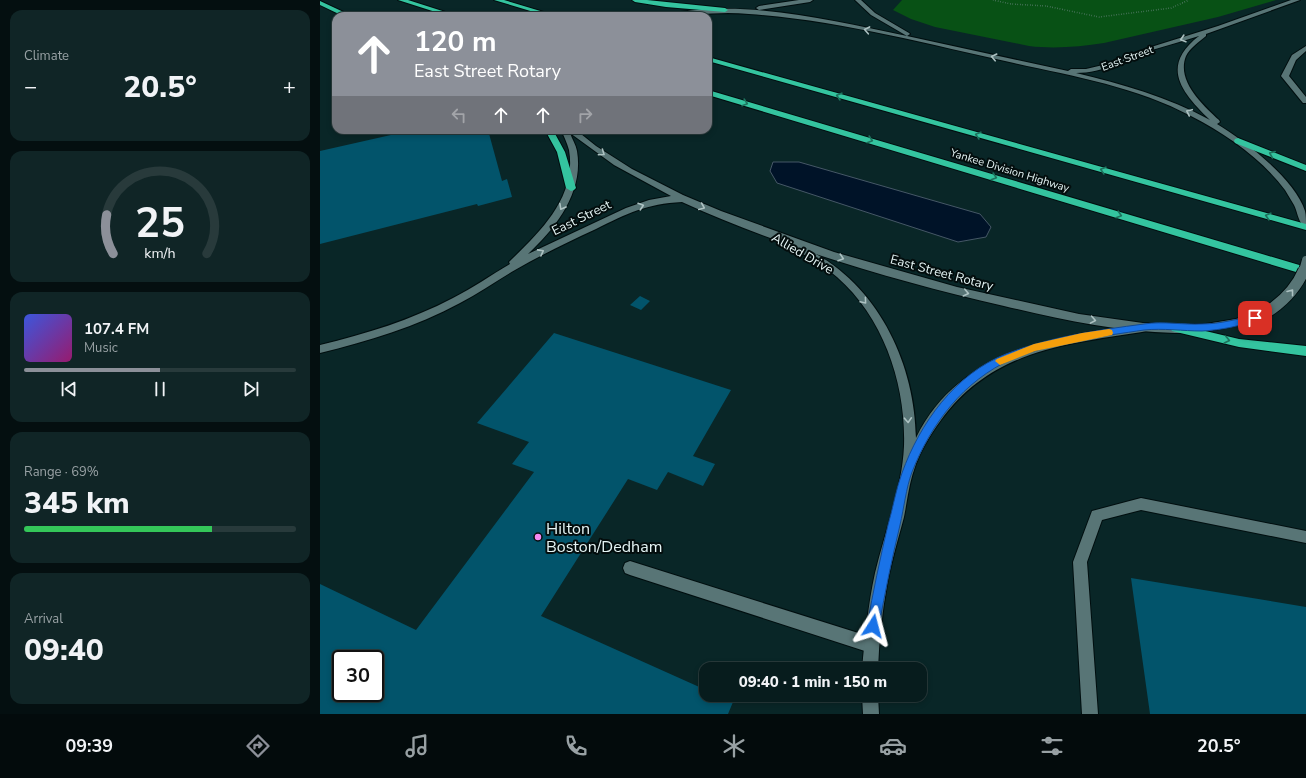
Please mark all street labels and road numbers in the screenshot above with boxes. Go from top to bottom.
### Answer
street label: East Street [1099,42,1155,75]
street label: Yankee Division Highway [948,145,1072,196]
street label: East Street [549,196,615,240]
street label: Allied Drive [768,229,837,279]
street label: East Street Rotary [888,251,996,295]

